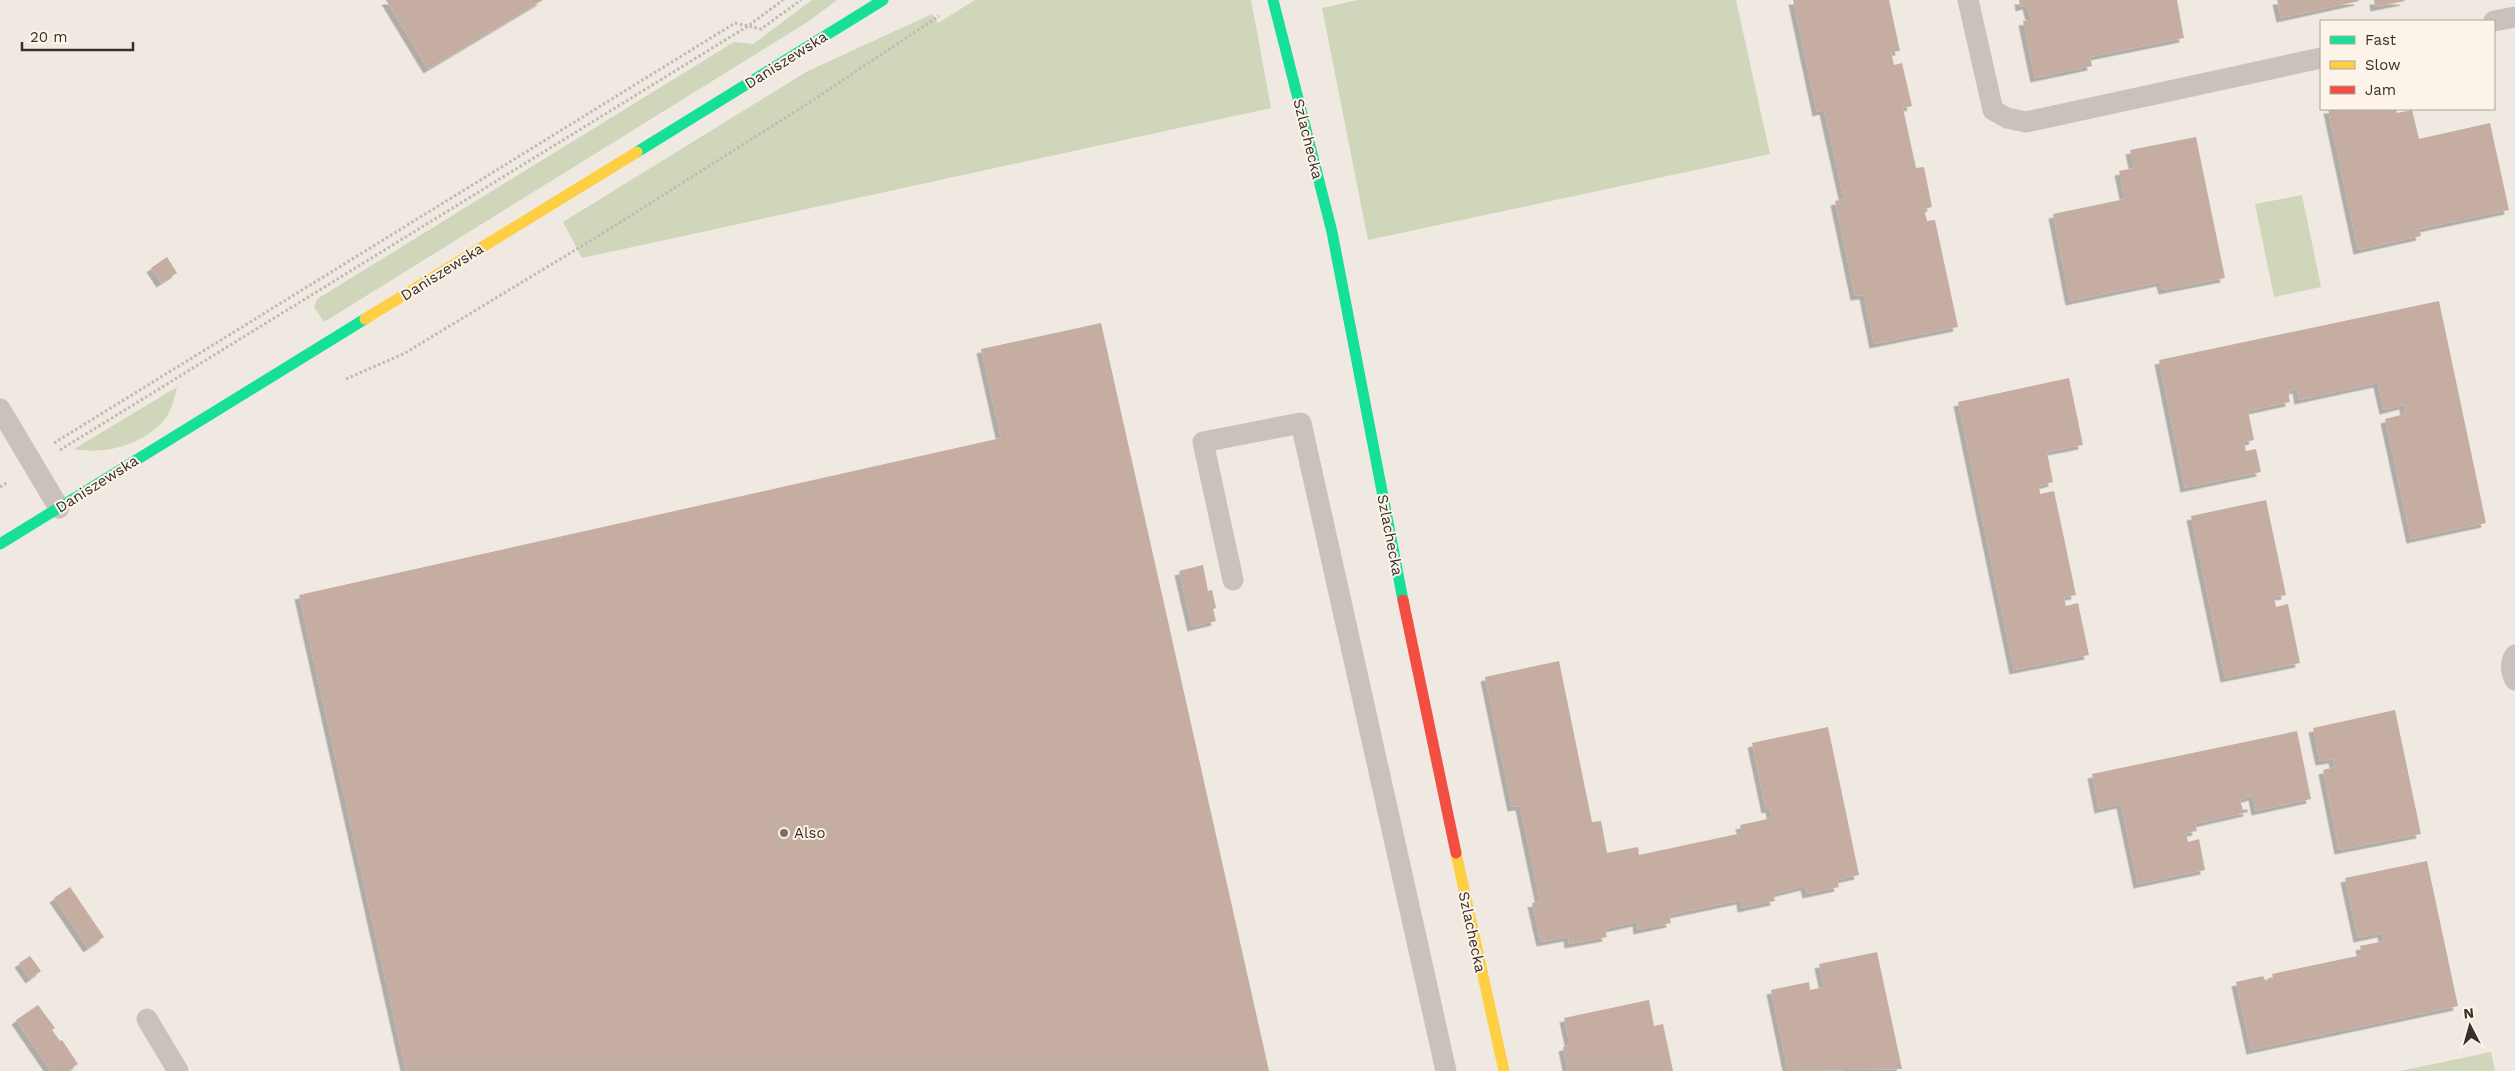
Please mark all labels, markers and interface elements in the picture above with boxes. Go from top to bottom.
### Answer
scale bar [22,20,134,52]
legend [2320,20,2495,110]
street label: Daniszewska [741,27,831,93]
text: 20 m [30,28,68,46]
text: Fast [2365,31,2397,49]
text: Slow [2365,56,2401,74]
text: Jam [2365,81,2396,99]
street label: Szlachecka [1289,97,1327,182]
street label: Daniszewska [397,239,487,305]
street label: Daniszewska [52,451,142,517]
street label: Szlachecka [1373,493,1407,578]
place label: Also [794,824,825,842]
marker: Also [778,827,790,839]
street label: Szlachecka [1455,890,1489,975]
north arrow [2445,1001,2495,1051]
text: N [2463,1005,2475,1022]

